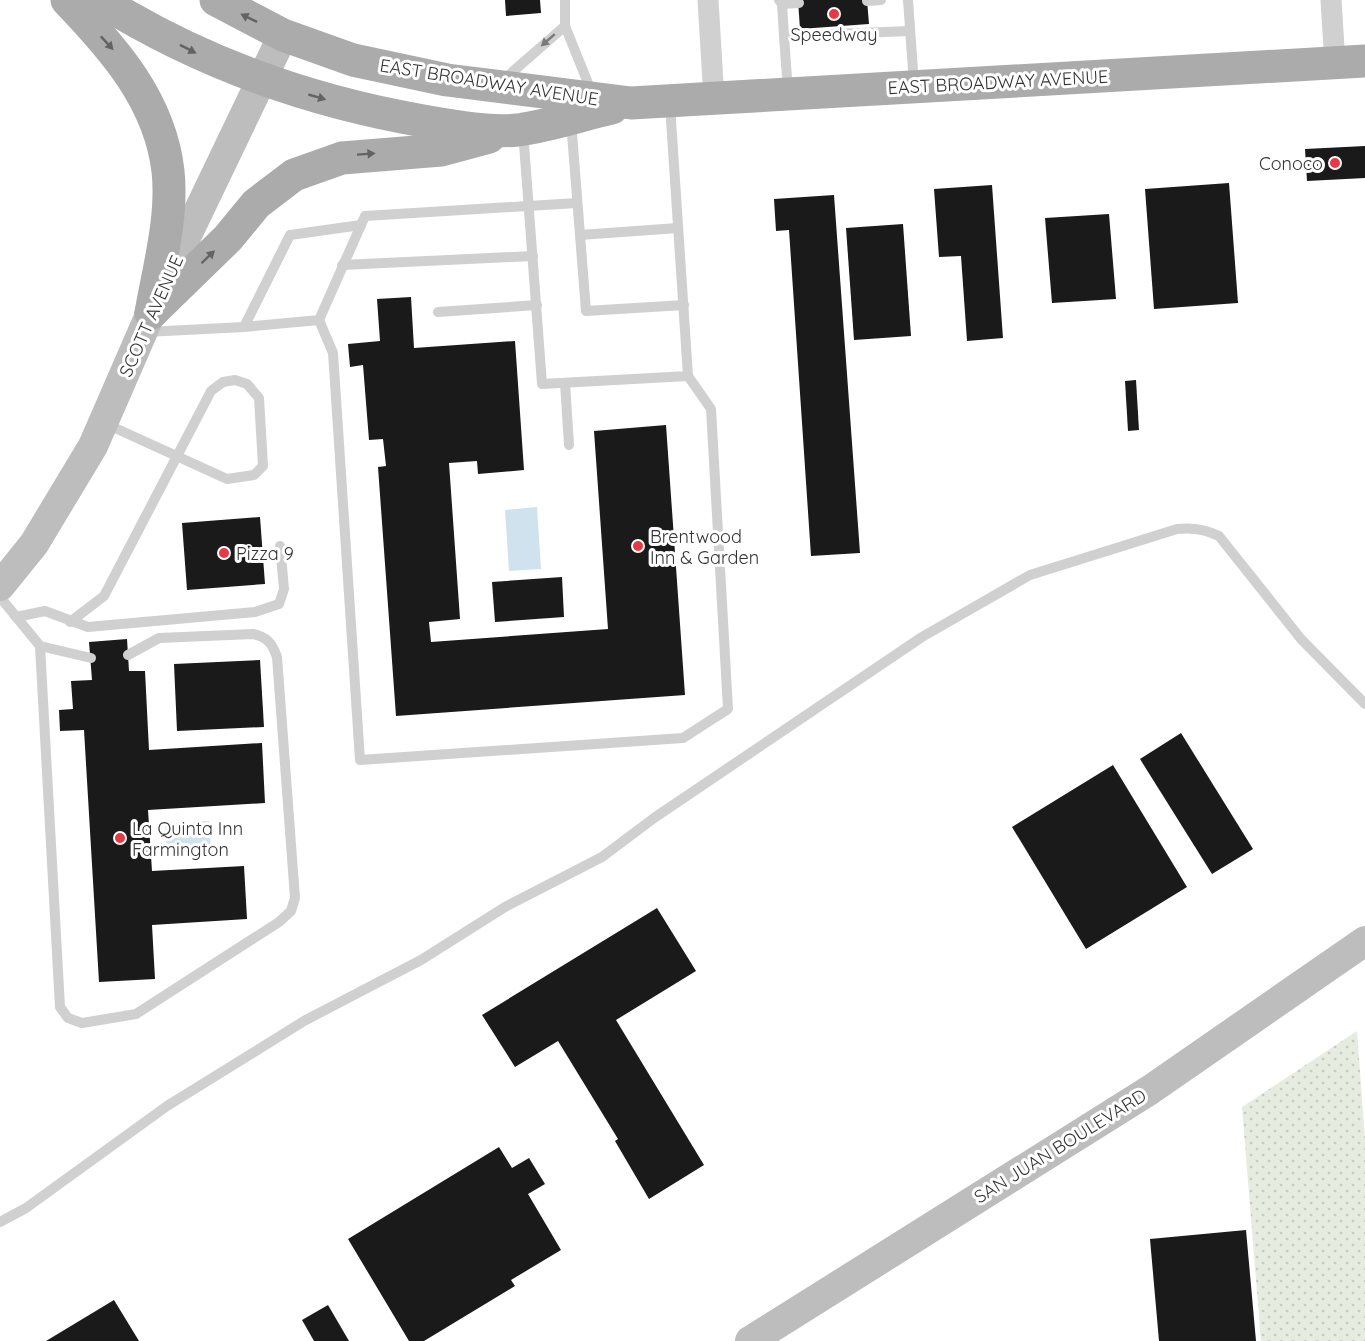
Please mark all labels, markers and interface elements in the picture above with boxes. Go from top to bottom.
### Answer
marker: Speedway [827,7,841,21]
one-way arrow [241,13,258,23]
place label: Speedway [790,23,878,46]
one-way arrow [541,33,556,46]
one-way arrow [100,35,114,50]
one-way arrow [179,44,196,53]
street label: EAST BROADWAY AVENUE [378,53,600,111]
street label: EAST BROADWAY AVENUE [887,65,1109,99]
one-way arrow [308,92,326,102]
one-way arrow [356,150,375,159]
place label: Conoco [1259,152,1323,175]
marker: Conoco [1328,156,1342,170]
one-way arrow [201,251,215,265]
street label: SCOTT AVENUE [114,252,188,380]
place label: Brentwood Inn & Garden [650,525,759,569]
marker: Brentwood Inn & Garden [631,539,645,553]
place label: Pizza 9 [236,542,294,565]
marker: Pizza 9 [217,546,231,560]
place label: La Quinta Inn Farmington [132,817,243,861]
marker: La Quinta Inn Farmington [113,831,127,845]
street label: SAN JUAN BOULEVARD [970,1084,1150,1208]

